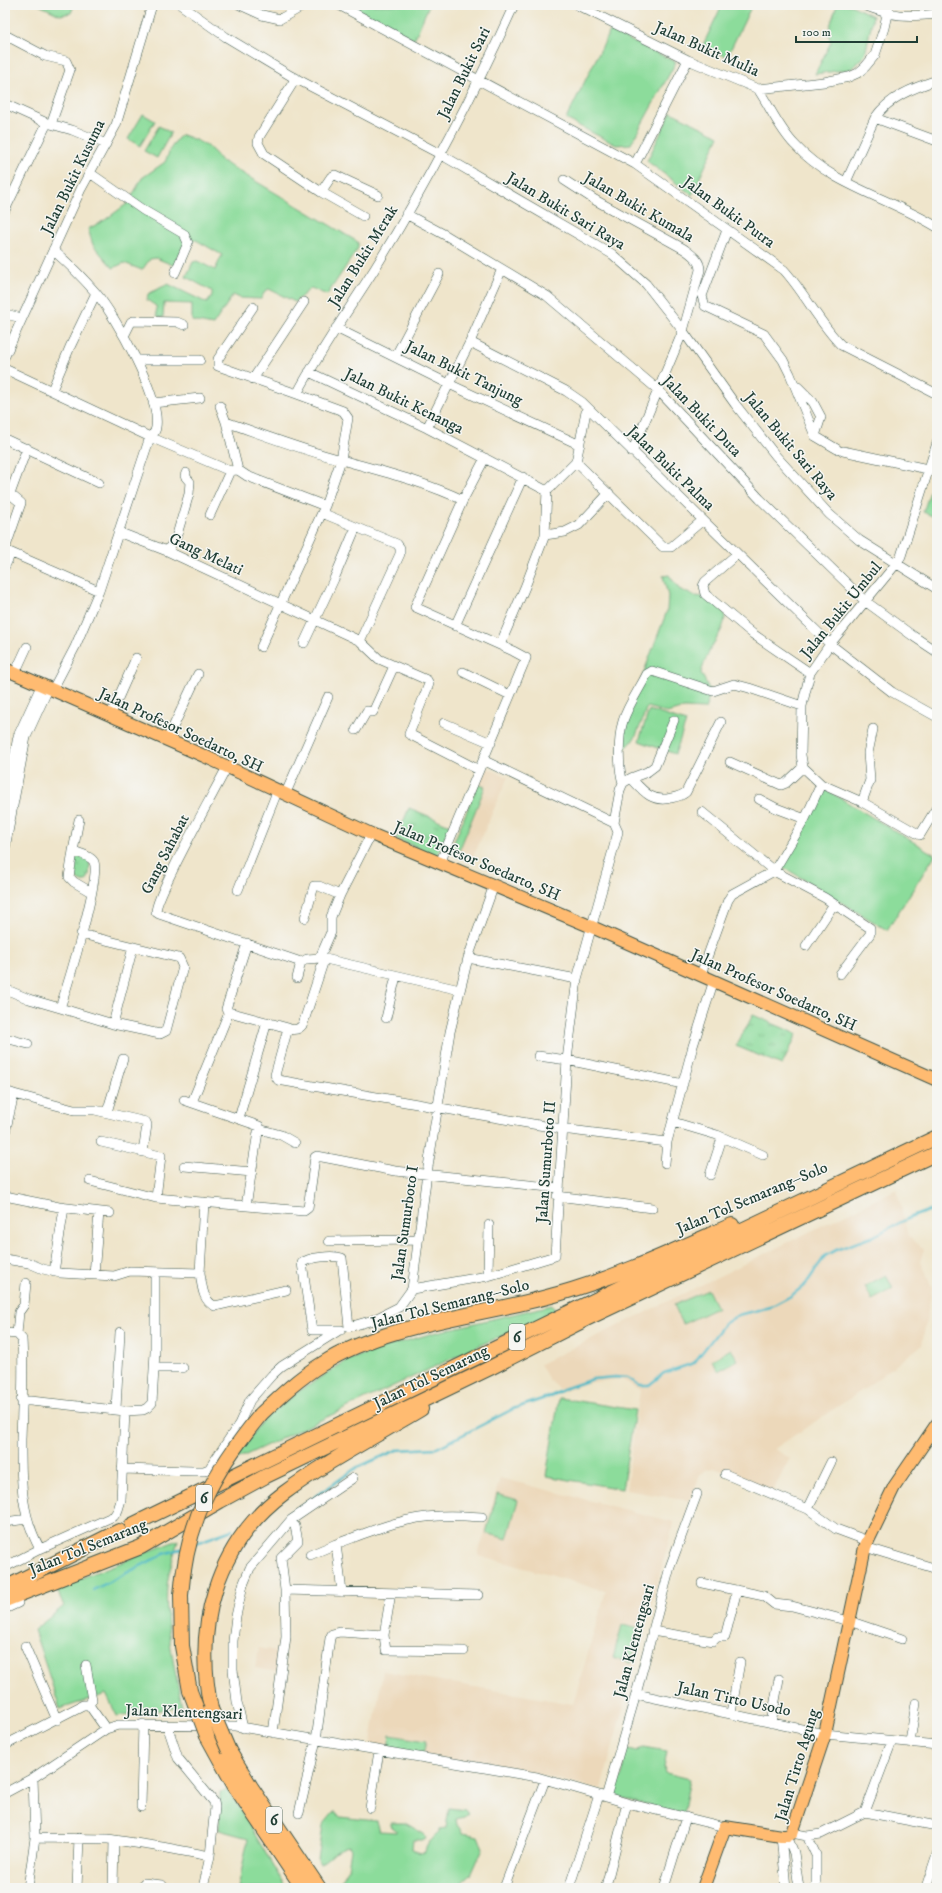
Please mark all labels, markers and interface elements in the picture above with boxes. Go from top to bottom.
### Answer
street label: Jalan Bukit Mulia [650,16,763,81]
scale bar [796,18,917,44]
street label: Jalan Bukit Sari [432,24,495,124]
text: 100 m [802,25,831,40]
street label: Jalan Bukit Kusuma [36,116,110,240]
street label: Jalan Bukit Kumala [579,166,698,247]
street label: Jalan Bukit Sari Raya [501,167,629,254]
street label: Jalan Bukit Putra [677,171,779,252]
street label: Jalan Bukit Merak [323,201,402,312]
street label: Jalan Bukit Tanjung [400,335,526,410]
street label: Jalan Bukit Kenanga [339,363,467,439]
street label: Jalan Bukit Duta [657,369,746,461]
street label: Jalan Bukit Sari Raya [739,386,842,504]
street label: Jalan Bukit Palma [621,420,719,515]
street label: Gang Melati [166,528,246,580]
street label: Jalan Bukit Umbul [795,557,886,664]
street label: Jalan Profesor Soedarto, SH [94,682,266,777]
street label: Gang Sahabat [136,811,194,897]
street label: Jalan Profesor Soedarto, SH [389,816,563,905]
street label: Jalan Profesor Soedarto, SH [686,944,860,1036]
street label: Jalan Sumurboto II [532,1100,560,1226]
street label: Jalan Tol Semarang–Solo [672,1157,831,1240]
street label: Jalan Sumurboto I [387,1164,423,1284]
street label: Jalan Tol Semarang–Solo [367,1275,531,1334]
road number: 6 [509,1324,525,1350]
street label: Jalan Tol Semarang [368,1340,492,1414]
road number: 6 [196,1485,212,1511]
street label: Jalan Tol Semarang [24,1514,150,1580]
street label: Jalan Klentengsari [609,1582,659,1702]
street label: Jalan Tirto Usodo [673,1677,793,1721]
street label: Jalan Klentengsari [123,1700,243,1724]
street label: Jalan Tirto Agung [770,1706,824,1826]
road number: 6 [266,1807,282,1833]

